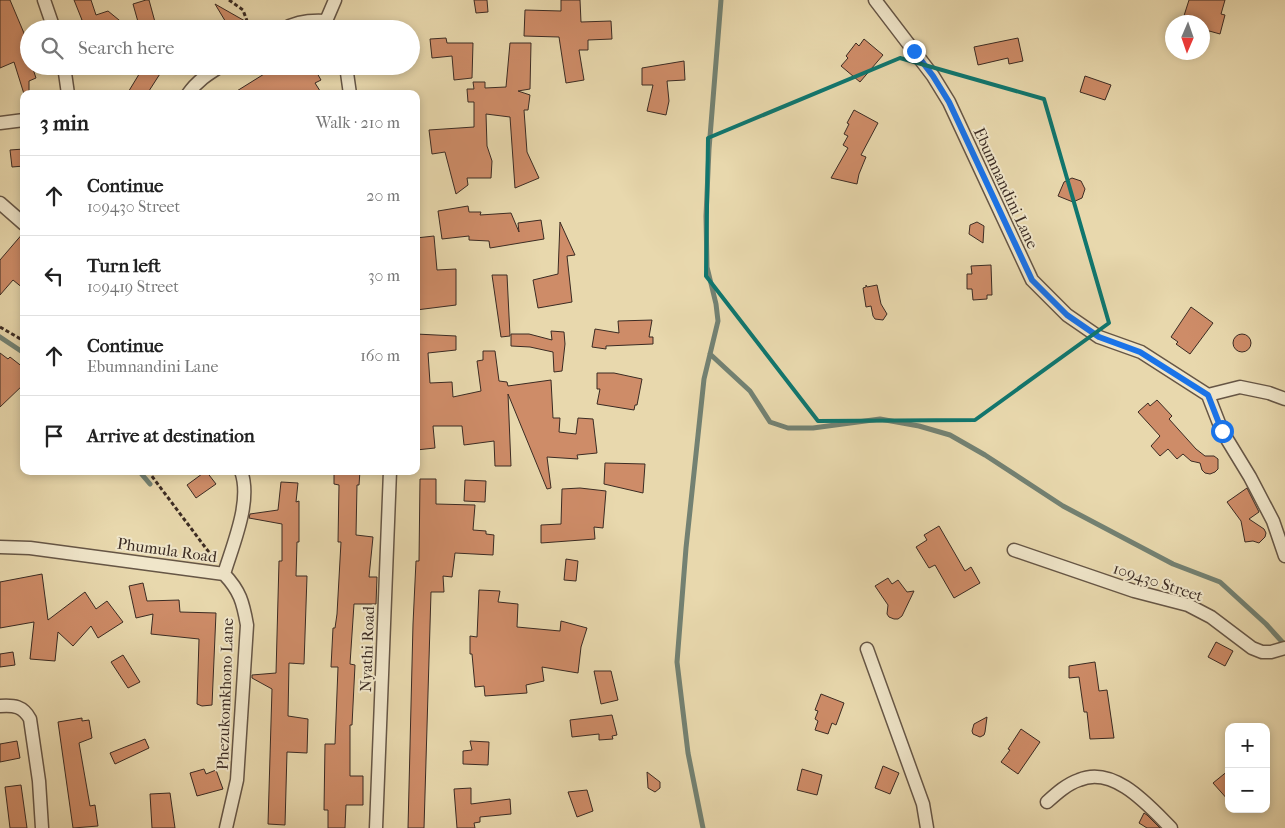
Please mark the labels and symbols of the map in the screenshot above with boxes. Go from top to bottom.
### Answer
north arrow [1165,15,1210,60]
route end [903,40,926,63]
street label: Ebumnandini Lane [970,124,1042,252]
route start [1211,420,1234,443]
street label: Phumula Road [116,534,218,566]
street label: 109430 Street [1111,559,1206,606]
street label: Nyathi Road [356,605,378,692]
street label: Phezukomkhono Lane [213,618,237,770]

